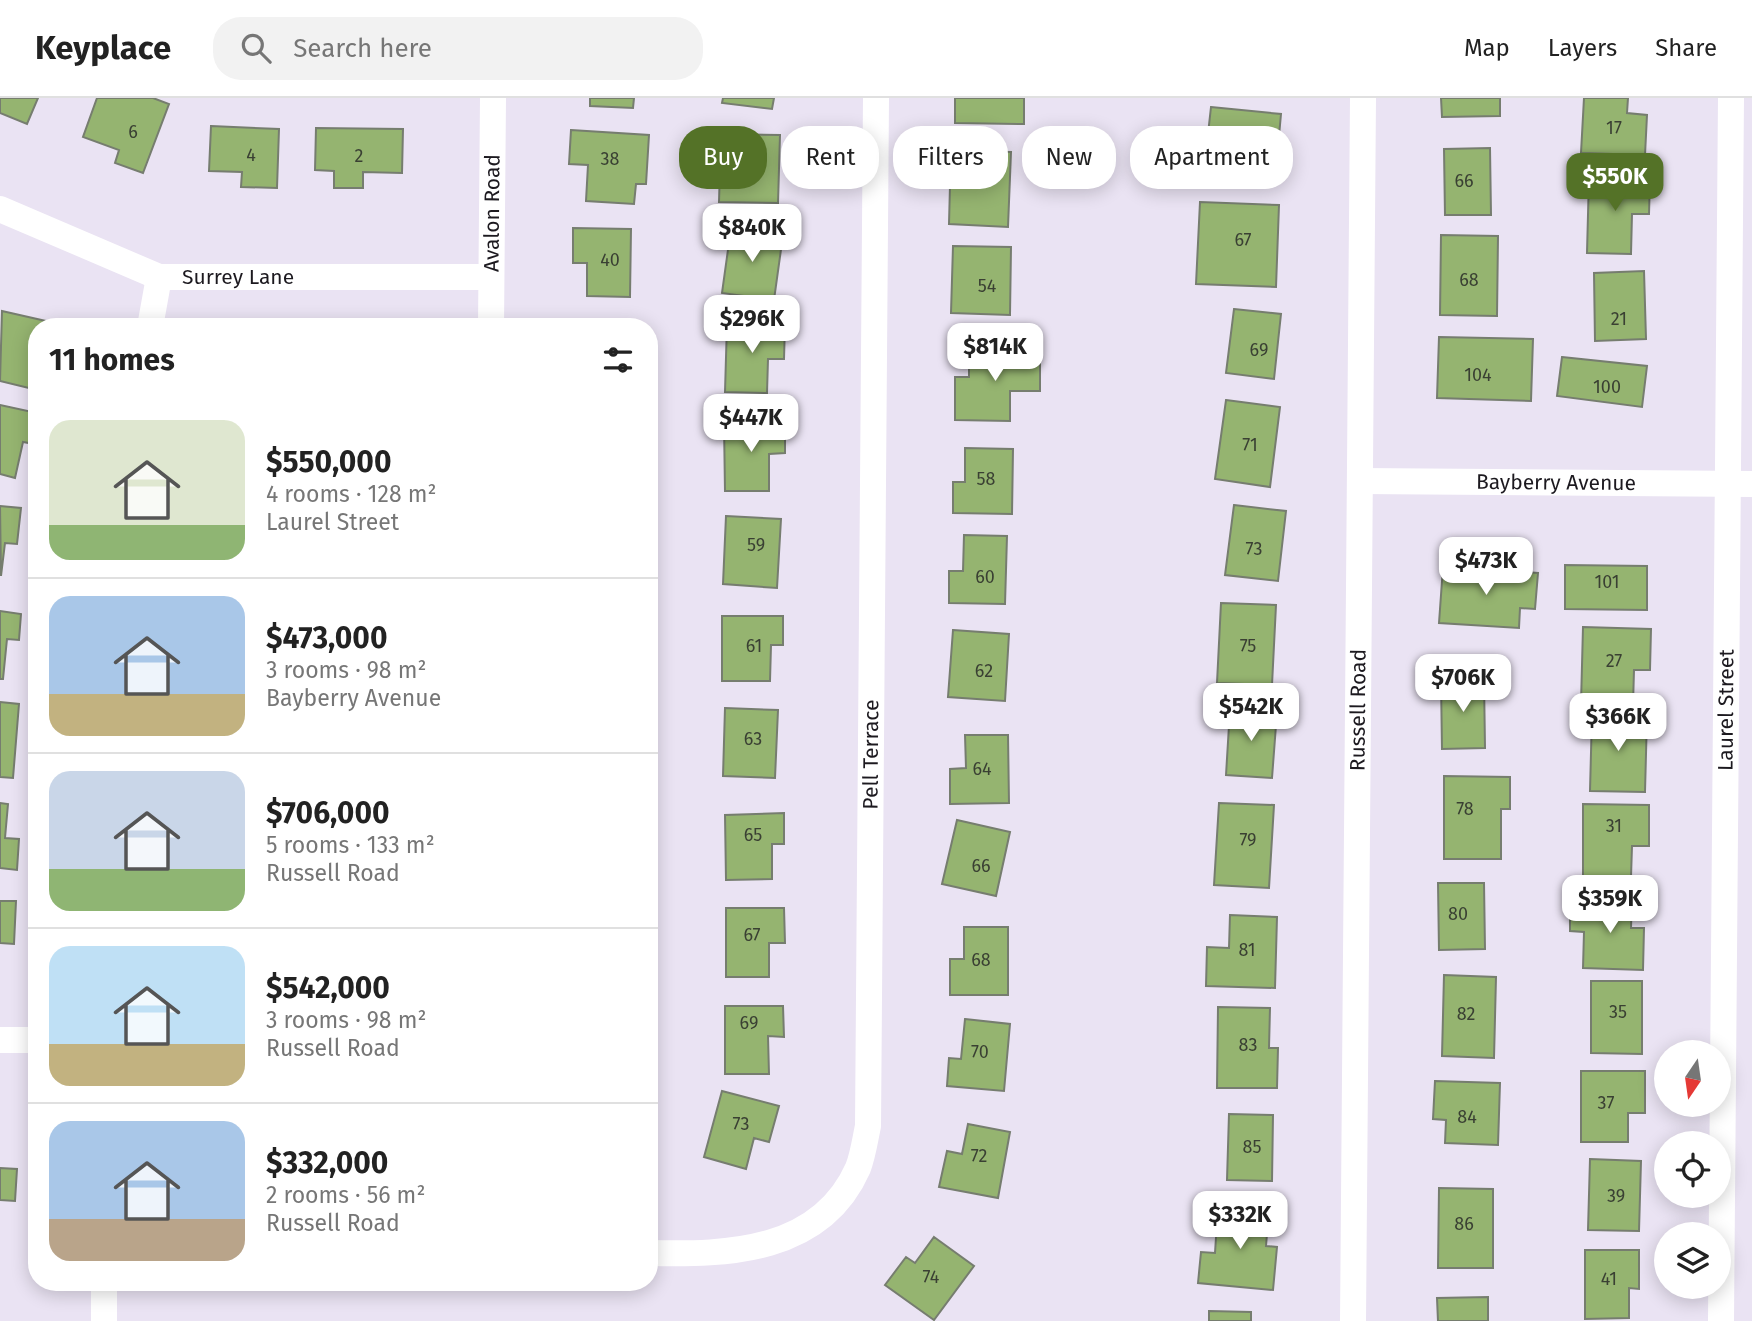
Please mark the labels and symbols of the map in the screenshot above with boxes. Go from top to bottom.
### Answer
house number: 17 [1606,117,1622,139]
house number: 6 [128,121,138,143]
house number: 4 [246,144,256,166]
house number: 2 [355,145,364,167]
house number: 38 [601,148,620,170]
pin: $550K [1566,153,1664,213]
street label: Avalon Road [478,154,506,272]
house number: 66 [1454,170,1474,192]
pin: $840K [703,204,801,264]
house number: 67 [1234,229,1252,251]
house number: 40 [600,249,620,271]
street label: Surrey Lane [182,264,294,290]
house number: 68 [1459,269,1479,291]
house number: 54 [978,275,997,297]
pin: $296K [703,296,801,355]
house number: 21 [1611,308,1627,330]
pin: $814K [946,324,1044,383]
house number: 69 [1250,339,1268,361]
house number: 104 [1464,364,1492,386]
house number: 100 [1593,376,1621,398]
pin: $447K [702,394,800,454]
house number: 71 [1242,434,1258,456]
house number: 58 [977,468,996,490]
street label: Bayberry Avenue [1476,469,1636,496]
house number: 59 [747,534,765,556]
house number: 73 [1246,538,1262,560]
pin: $473K [1437,538,1535,597]
house number: 60 [975,566,995,588]
house number: 101 [1594,571,1620,593]
house number: 61 [746,635,762,657]
house number: 75 [1240,635,1256,657]
street label: Russell Road [1344,649,1371,771]
street label: Laurel Street [1712,649,1739,771]
house number: 27 [1606,650,1622,672]
pin: $706K [1414,654,1512,714]
house number: 62 [975,660,993,682]
pin: $542K [1202,684,1300,743]
pin: $366K [1569,694,1667,753]
street label: Pell Terrace [857,699,884,810]
house number: 63 [744,728,762,750]
house number: 64 [972,758,992,780]
house number: 78 [1456,798,1474,820]
house number: 31 [1606,815,1622,837]
house number: 65 [744,824,762,846]
house number: 79 [1239,829,1257,851]
house number: 66 [971,855,991,877]
pin: $359K [1561,876,1659,935]
house number: 80 [1448,903,1468,925]
house number: 67 [743,924,761,946]
house number: 81 [1238,939,1256,961]
house number: 68 [971,949,991,971]
house number: 35 [1609,1001,1627,1023]
house number: 82 [1457,1003,1475,1025]
house number: 69 [740,1012,758,1034]
house number: 83 [1239,1034,1257,1056]
north arrow [1654,1040,1731,1116]
house number: 70 [971,1041,989,1063]
house number: 37 [1598,1092,1614,1114]
house number: 84 [1457,1106,1477,1128]
house number: 73 [733,1113,749,1135]
house number: 85 [1243,1136,1261,1158]
house number: 72 [971,1145,987,1167]
house number: 39 [1607,1185,1625,1207]
pin: $332K [1191,1192,1289,1251]
house number: 86 [1454,1213,1474,1235]
house number: 74 [923,1266,940,1288]
house number: 41 [1601,1268,1617,1290]

